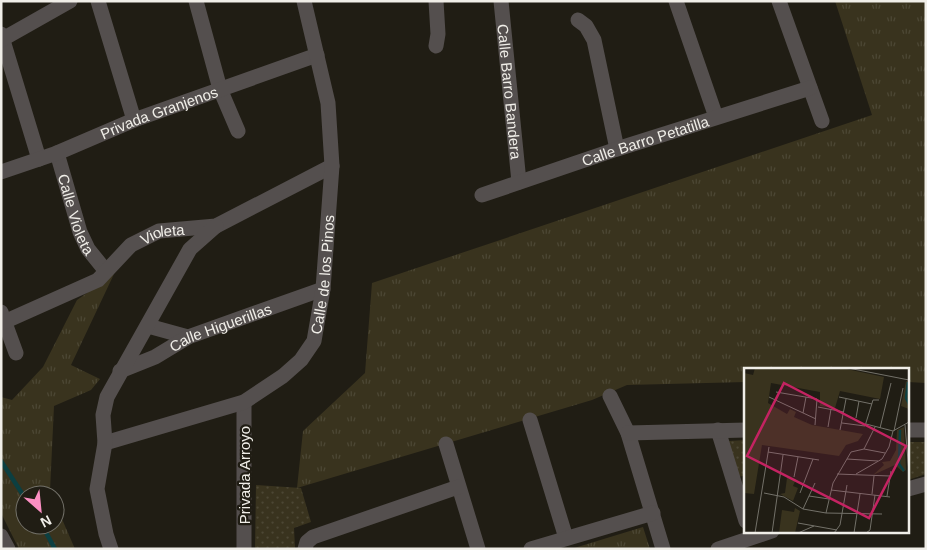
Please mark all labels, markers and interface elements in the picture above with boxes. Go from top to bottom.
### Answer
street label: Calle Barro Bandera [495,23,525,161]
street label: Privada Granjenos [98,82,220,142]
street label: Calle Barro Petatilla [579,112,711,169]
street label: Calle Violeta [55,172,98,259]
street label: Calle de los Pinos [307,214,337,336]
street label: Violeta [137,220,186,248]
street label: Calle Higuerillas [166,300,274,355]
inset map [744,368,910,532]
street label: Privada Arroyo [236,426,253,524]
north arrow [15,485,65,535]
text: N [38,512,54,531]

